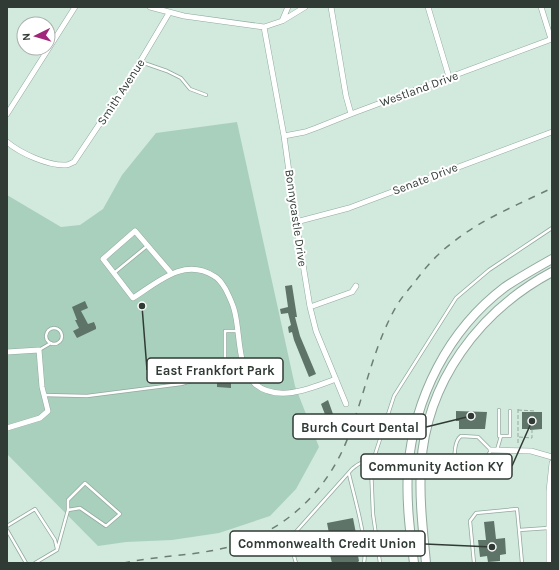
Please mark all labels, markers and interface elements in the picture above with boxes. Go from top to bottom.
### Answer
north arrow [16,16,56,56]
text: N [20,32,33,41]
street label: Smith Avenue [94,56,148,128]
street label: Westland Drive [378,68,460,110]
street label: Senate Drive [390,160,460,198]
street label: Bonnycastle Drive [282,168,310,268]
callout: East Frankfort Park [147,358,283,383]
text: East Frankfort Park [155,363,275,378]
callout: Burch Court Dental [293,414,426,439]
text: Burch Court Dental [301,420,419,435]
callout: Community Action KY [361,454,512,479]
text: Community Action KY [368,459,504,474]
callout: Commonwealth Credit Union [230,531,425,556]
text: Commonwealth Credit Union [238,536,416,551]

